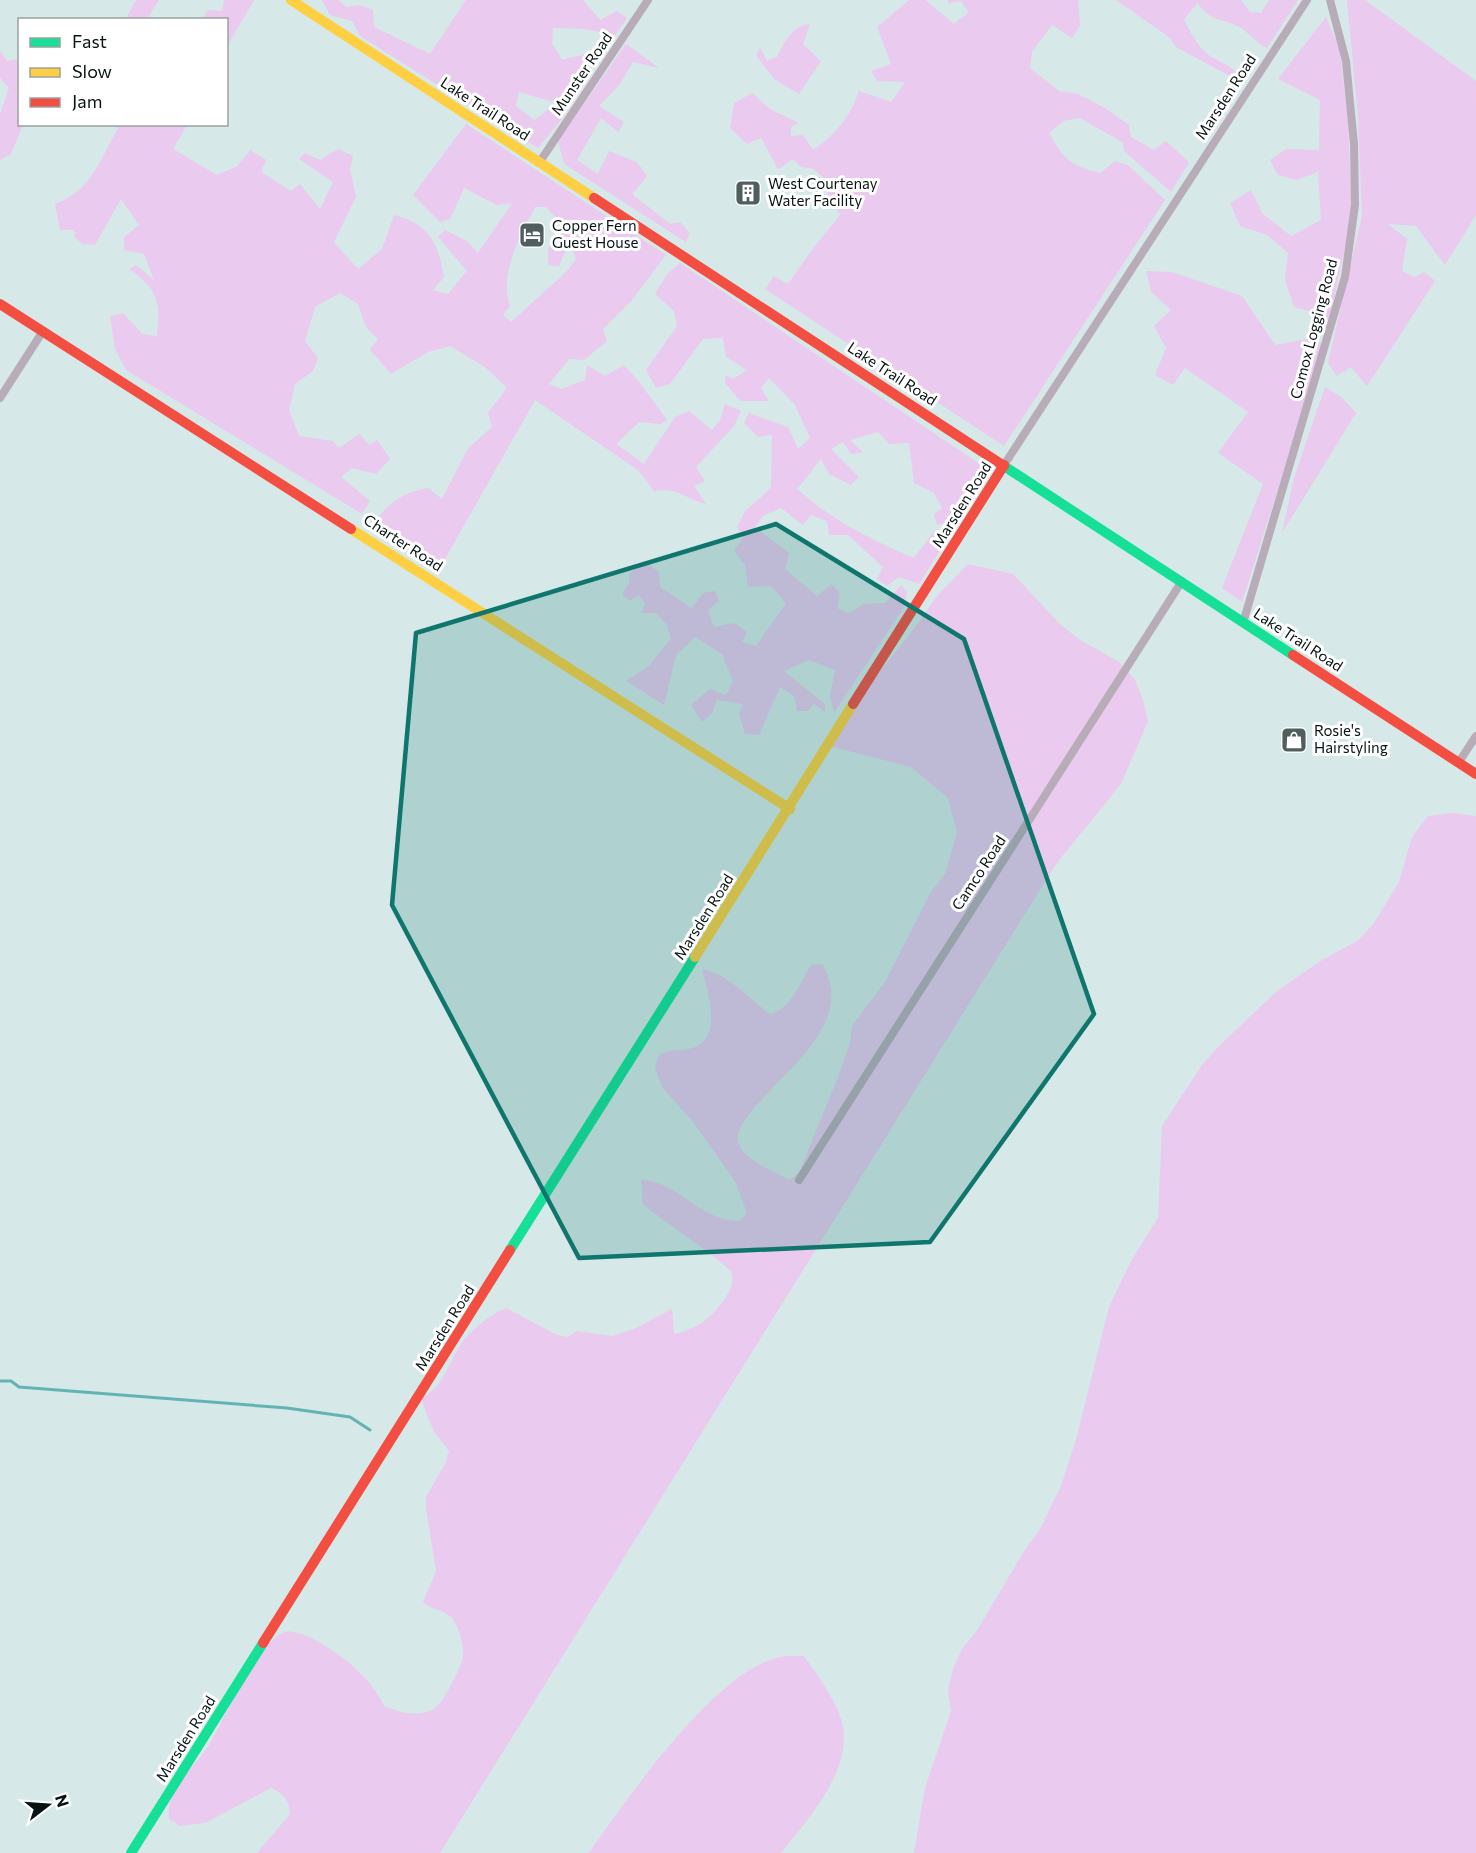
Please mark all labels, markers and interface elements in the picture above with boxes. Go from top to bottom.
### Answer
legend [18,18,228,126]
street label: Munster Road [547,29,615,118]
text: Fast [72,30,107,52]
street label: Marsden Road [1191,51,1259,142]
text: Slow [72,60,112,82]
street label: Lake Trail Road [438,73,533,144]
text: Jam [72,90,102,112]
place label: West Courtenay Water Facility [768,174,878,209]
building icon: West Courtenay Water Facility [733,178,763,208]
place label: Copper Fern Guest House [552,216,638,251]
hotel icon: Copper Fern Guest House [517,220,547,250]
street label: Comox Logging Road [1286,257,1340,401]
street label: Lake Trail Road [845,338,940,409]
street label: Marsden Road [928,458,995,551]
street label: Charter Road [361,510,446,574]
street label: Lake Trail Road [1251,604,1346,675]
place label: Rosie's Hairstyling [1314,721,1388,756]
shop icon: Rosie's Hairstyling [1279,725,1309,755]
street label: Camco Road [947,832,1009,913]
street label: Marsden Road [670,870,737,963]
street label: Marsden Road [411,1281,478,1374]
street label: Marsden Road [152,1692,219,1785]
north arrow [18,1775,78,1835]
text: N [52,1792,74,1809]

